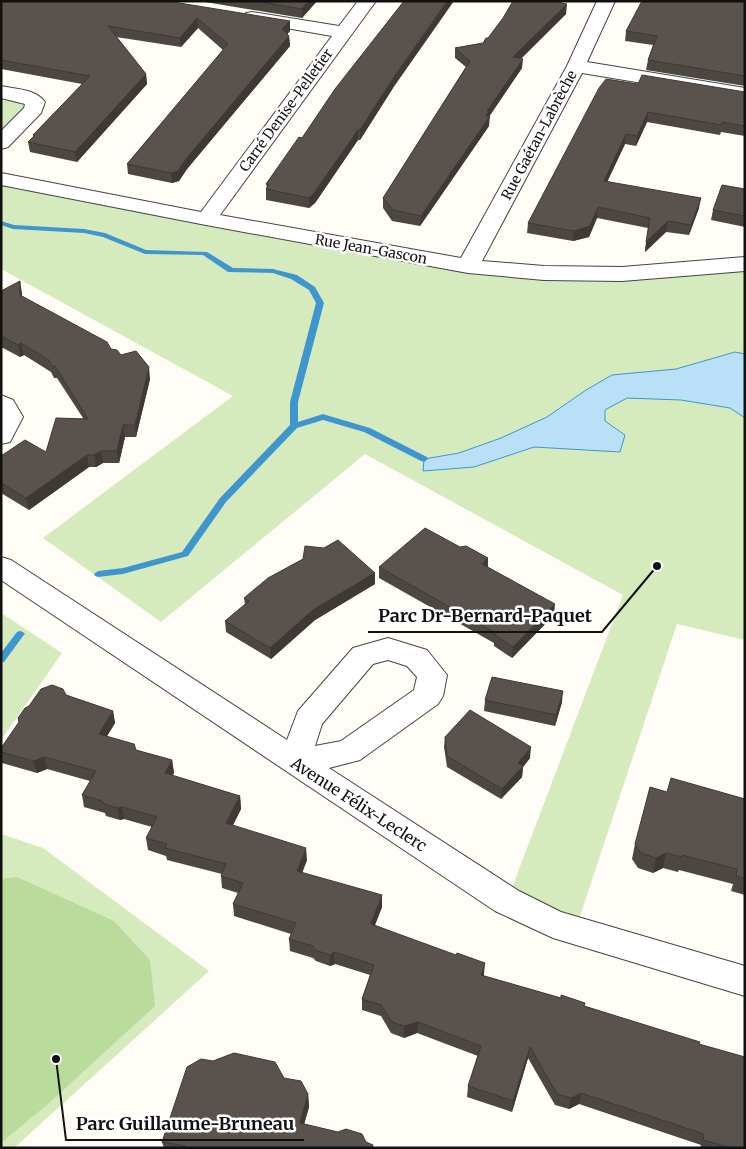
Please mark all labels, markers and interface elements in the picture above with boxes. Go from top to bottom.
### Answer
street label: Carré Denise-Pelletier [235,45,337,175]
street label: Rue Gaétan-Labrèche [497,67,581,203]
street label: Rue Jean-Gascon [314,230,428,268]
callout: Parc Dr-Bernard-Paquet [368,599,602,632]
text: Parc Dr-Bernard-Paquet [378,604,593,627]
street label: Avenue Félix-Leclerc [286,752,431,855]
callout: Parc Guillaume-Bruneau [66,1107,304,1140]
text: Parc Guillaume-Bruneau [76,1112,294,1135]

